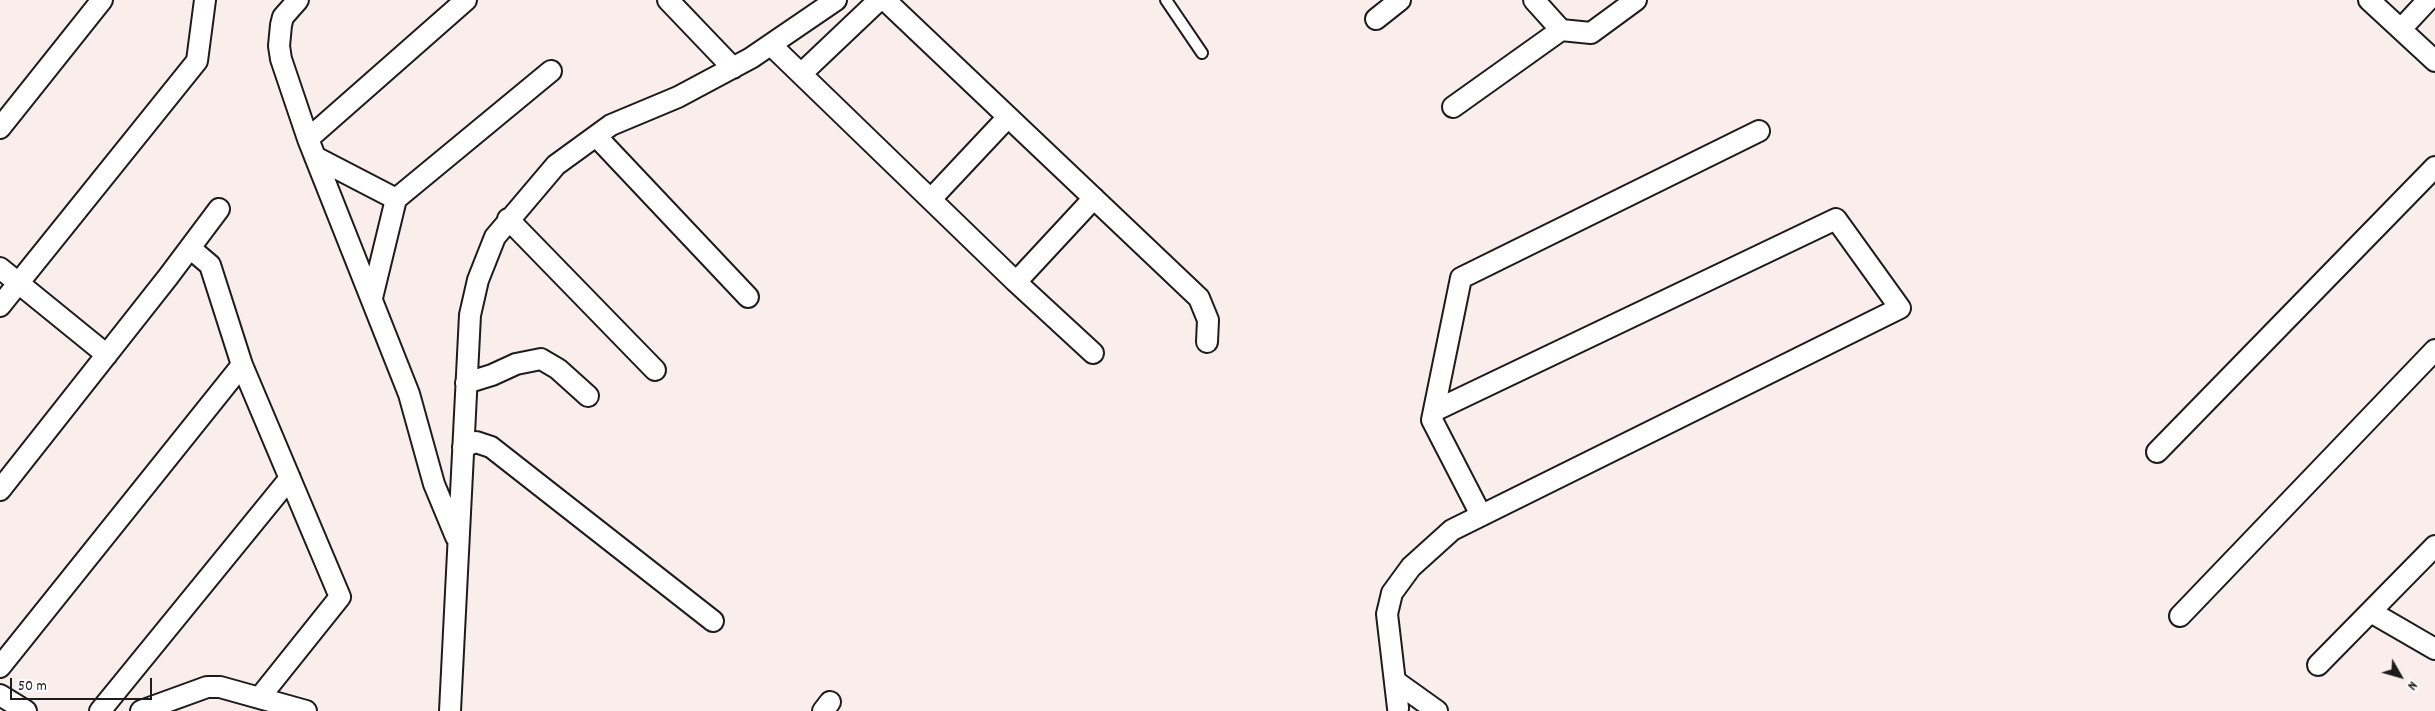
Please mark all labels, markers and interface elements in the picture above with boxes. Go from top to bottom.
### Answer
north arrow [2375,651,2425,701]
scale bar [12,668,155,700]
text: 50 m [18,676,47,698]
text: N [2402,676,2422,694]

